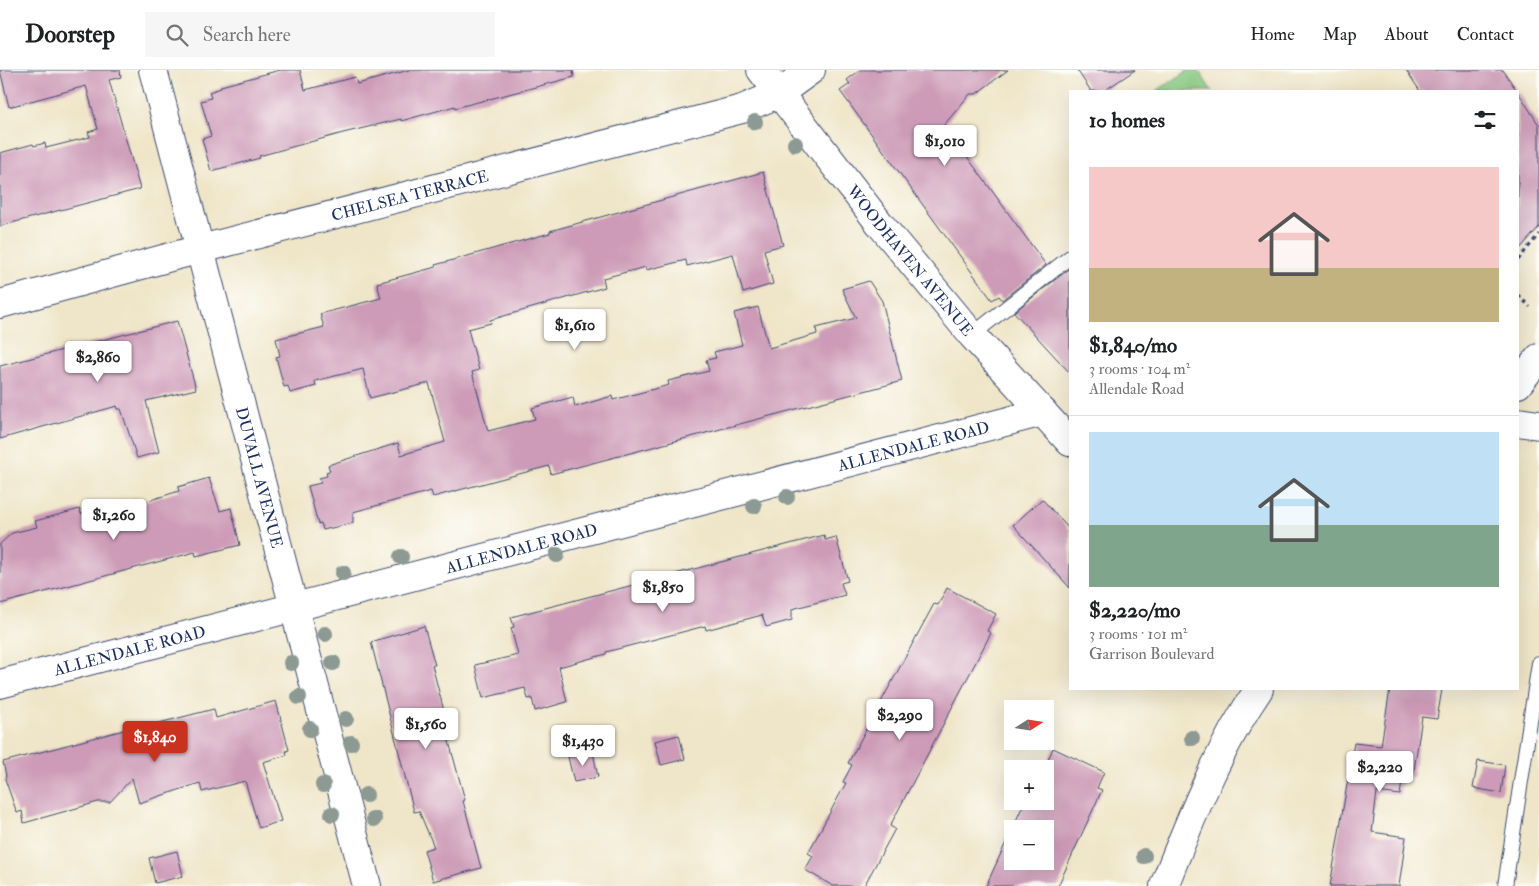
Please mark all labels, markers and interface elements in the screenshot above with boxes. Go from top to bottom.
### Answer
search box [145,12,495,57]
text: Doorstep [25,19,115,50]
icon: search [163,21,191,49]
text: Search here [203,23,291,47]
text: Home [1250,23,1295,46]
text: Map [1323,23,1357,46]
text: About [1385,23,1429,46]
text: Contact [1457,23,1514,46]
icon: filters [1471,106,1499,134]
text: 10 homes [1089,107,1165,134]
pin: $1,010 [904,124,986,167]
text: $1,010 [925,131,965,151]
street label: CHELSEA TERRACE [329,166,491,226]
street label: WOODHAVEN AVENUE [842,180,977,340]
icon: home [1249,199,1339,289]
pin: $1,610 [534,308,616,351]
text: $1,610 [555,315,595,335]
text: $1,840/mo [1089,332,1177,359]
pin: $2,860 [57,340,139,383]
text: $2,860 [76,347,120,367]
text: 3 rooms · 104 m² [1089,359,1190,379]
text: Allendale Road [1089,379,1184,399]
street label: DUVALL AVENUE [231,405,287,550]
street label: ALLENDALE ROAD [835,417,992,476]
icon: home [1249,465,1339,555]
pin: $1,260 [73,498,155,541]
text: $1,260 [93,505,135,525]
street label: ALLENDALE ROAD [443,520,600,579]
pin: $1,850 [622,570,704,613]
text: $1,850 [642,577,684,597]
text: $2,220/mo [1089,597,1180,624]
street label: ALLENDALE ROAD [51,622,208,681]
text: 3 rooms · 101 m² [1089,624,1187,644]
text: Garrison Boulevard [1089,644,1214,664]
pin: $2,290 [859,698,941,741]
north arrow [1004,700,1054,750]
map controls [1004,700,1054,870]
text: $2,290 [877,705,923,725]
pin: $1,560 [385,708,467,750]
text: $1,560 [405,714,447,734]
pin: $1,840 [114,720,196,763]
pin: $1,430 [542,724,624,767]
text: $1,840 [134,727,176,747]
text: $1,430 [562,731,604,751]
pin: $2,220 [1339,750,1421,793]
text: $2,220 [1357,757,1403,777]
button: + [1004,760,1054,810]
button: − [1004,820,1054,870]

